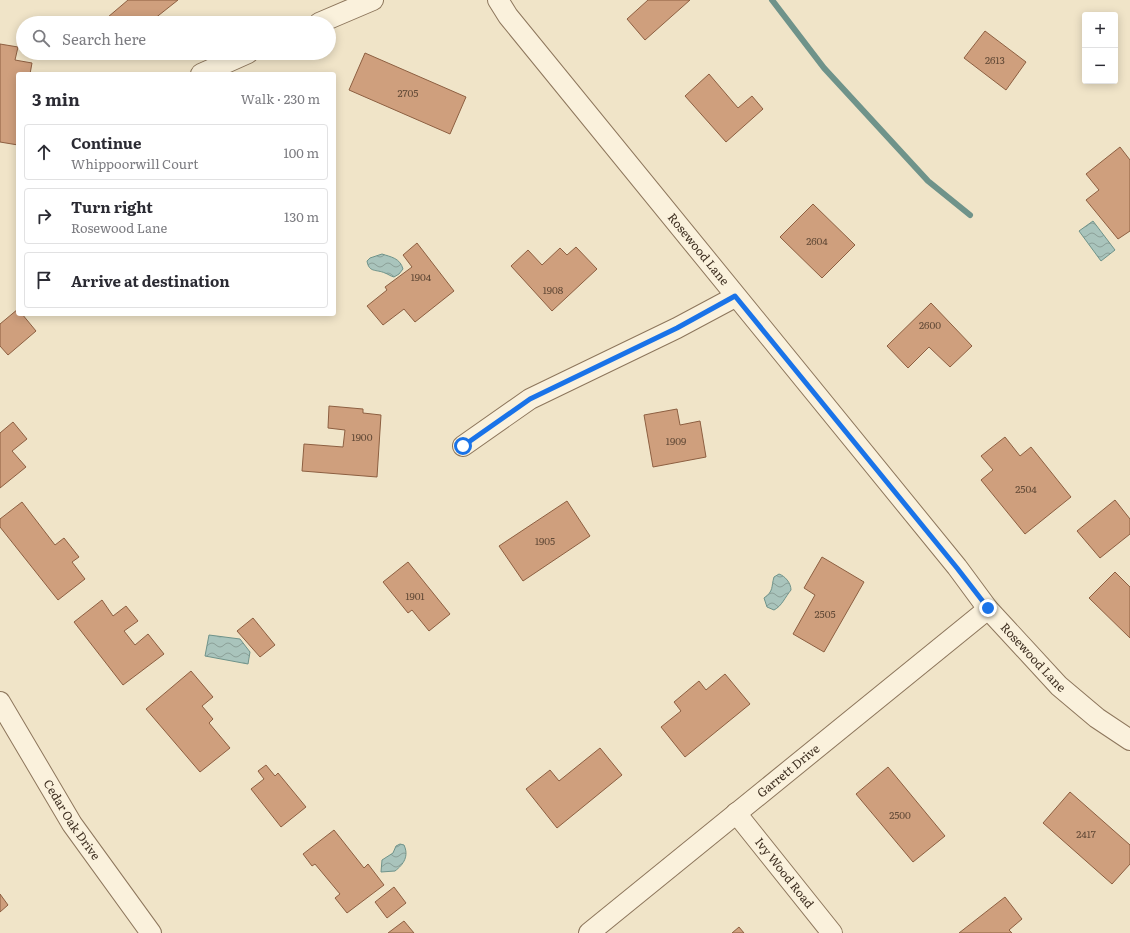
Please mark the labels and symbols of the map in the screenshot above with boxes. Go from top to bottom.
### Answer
house number: 2613 [985,52,1005,67]
house number: 2705 [398,85,418,100]
street label: Rosewood Lane [664,209,734,289]
house number: 2604 [806,233,828,248]
house number: 1904 [411,269,432,284]
house number: 1908 [543,282,564,297]
house number: 2600 [919,317,941,332]
house number: 1900 [352,429,373,444]
house number: 1909 [666,433,686,448]
route start [454,437,472,455]
house number: 2504 [1015,481,1037,496]
house number: 1905 [535,533,555,548]
house number: 1901 [405,588,425,603]
route end [979,599,997,617]
house number: 2505 [814,606,836,621]
street label: Rosewood Lane [997,618,1070,696]
street label: Garrett Drive [753,739,823,801]
street label: Cedar Oak Drive [40,776,105,864]
house number: 2500 [889,807,911,822]
house number: 2417 [1076,826,1096,841]
street label: Ivy Wood Road [751,833,819,912]

